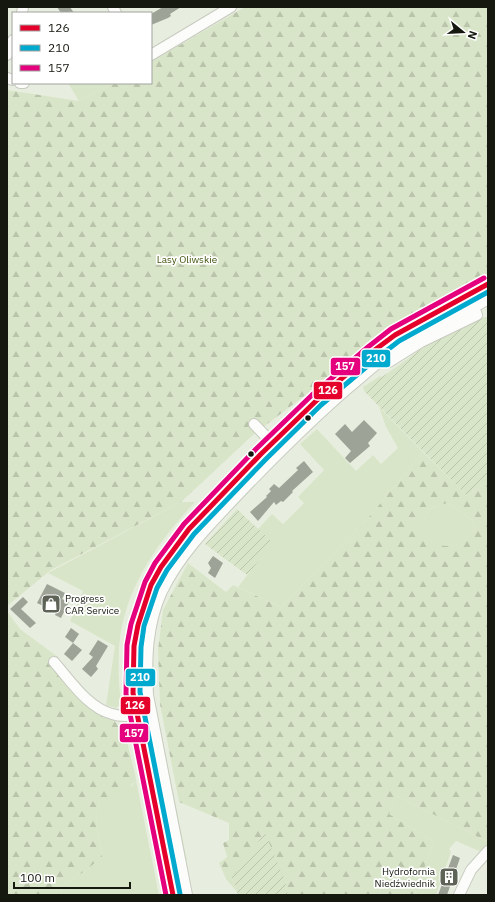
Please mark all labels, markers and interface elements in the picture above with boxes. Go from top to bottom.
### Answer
legend [12,12,152,84]
north arrow [443,12,483,52]
text: 126 [48,20,70,35]
text: N [465,29,480,41]
text: 210 [48,40,70,55]
text: 157 [48,60,70,75]
park label: Lasy Oliwskie [157,253,218,266]
line badge: 210 [361,349,391,368]
text: 210 [366,351,386,365]
line badge: 157 [330,357,361,376]
text: 157 [335,359,355,373]
line badge: 126 [313,381,343,400]
text: 126 [318,383,338,397]
unlabelled marker [303,413,313,423]
unlabelled marker [246,449,256,459]
place label: Progress CAR Service [65,592,120,617]
shop icon: Progress CAR Service [40,593,62,615]
line badge: 210 [125,668,156,687]
text: 210 [130,670,150,684]
line badge: 126 [120,696,151,715]
text: 126 [125,698,145,712]
line badge: 157 [119,723,149,743]
text: 157 [124,726,144,740]
scale bar [14,864,130,890]
place label: Hydrofornia Niedźwiednik [375,865,436,890]
building icon: Hydrofornia Niedźwiednik [438,866,460,888]
text: 100 m [20,870,55,885]

